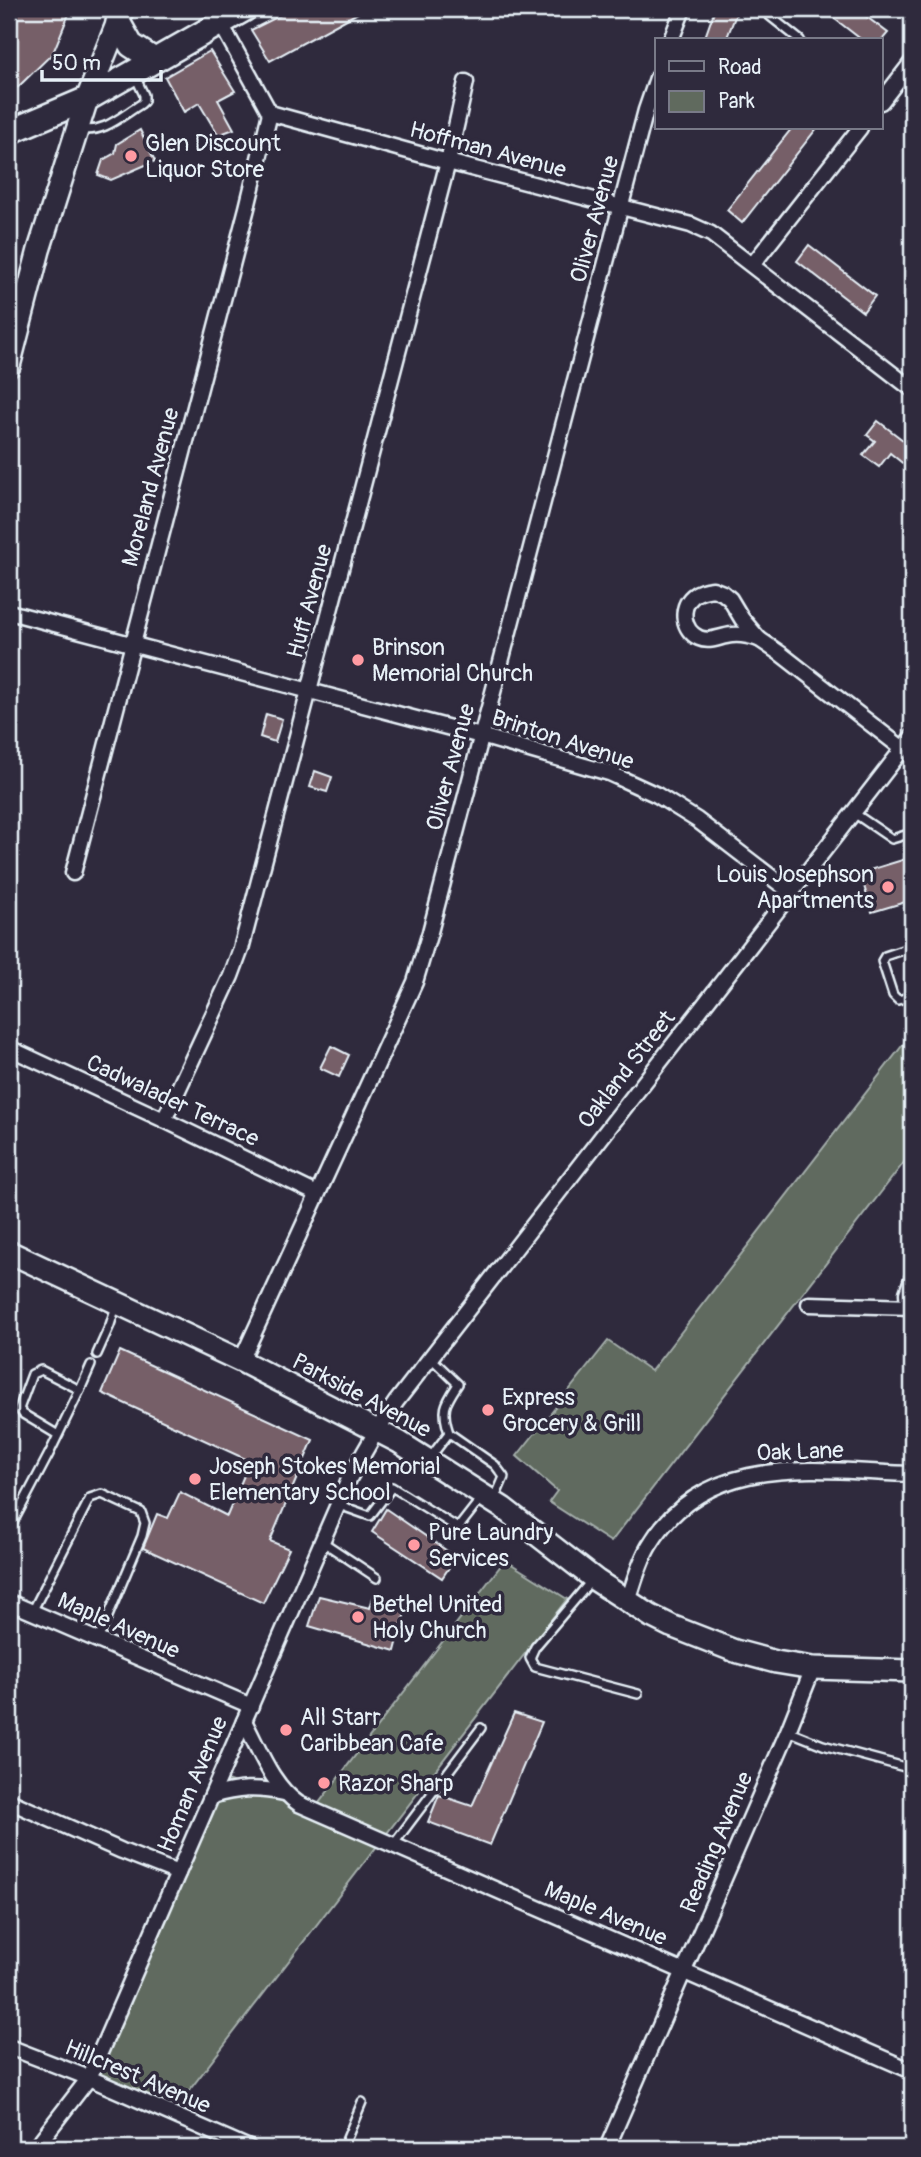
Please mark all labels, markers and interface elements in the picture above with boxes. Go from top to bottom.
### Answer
scale bar [42,38,161,82]
legend [655,38,883,130]
text: 50 m [52,50,101,77]
text: Road [718,54,762,81]
text: Park [718,88,755,115]
street label: Hoffman Avenue [406,115,570,185]
place label: Glen Discount Liquor Store [145,129,282,184]
marker: Glen Discount Liquor Store [123,148,139,164]
street label: Oliver Avenue [564,152,626,286]
street label: Moreland Avenue [115,404,186,570]
street label: Huff Avenue [280,540,339,661]
place label: Brinson Memorial Church [372,633,533,688]
marker: Brinson Memorial Church [350,652,366,668]
street label: Oliver Avenue [420,700,482,834]
street label: Brinton Avenue [488,703,638,776]
place label: Louis Josephson Apartments [716,860,874,915]
marker: Louis Josephson Apartments [880,879,896,895]
street label: Oakland Street [571,1004,682,1134]
street label: Cadwalader Terrace [82,1048,264,1153]
street label: Parkside Avenue [287,1347,437,1445]
place label: Express Grocery & Grill [502,1383,641,1438]
marker: Express Grocery & Grill [480,1402,496,1418]
street label: Oak Lane [756,1435,845,1468]
place label: Joseph Stokes Memorial Elementary School [209,1452,441,1507]
marker: Joseph Stokes Memorial Elementary School [187,1471,203,1487]
place label: Pure Laundry Services [428,1518,554,1573]
marker: Pure Laundry Services [406,1537,422,1553]
street label: Maple Avenue [53,1586,185,1666]
place label: Bethel United Holy Church [372,1590,502,1645]
marker: Bethel United Holy Church [350,1609,366,1625]
place label: All Starr Caribbean Cafe [300,1703,444,1758]
street label: Homan Avenue [151,1711,234,1857]
marker: All Starr Caribbean Cafe [278,1722,294,1738]
street label: Reading Avenue [674,1767,760,1917]
place label: Razor Sharp [338,1769,454,1798]
marker: Razor Sharp [316,1775,332,1791]
street label: Maple Avenue [540,1875,672,1953]
street label: Hillcrest Avenue [61,2033,216,2120]

